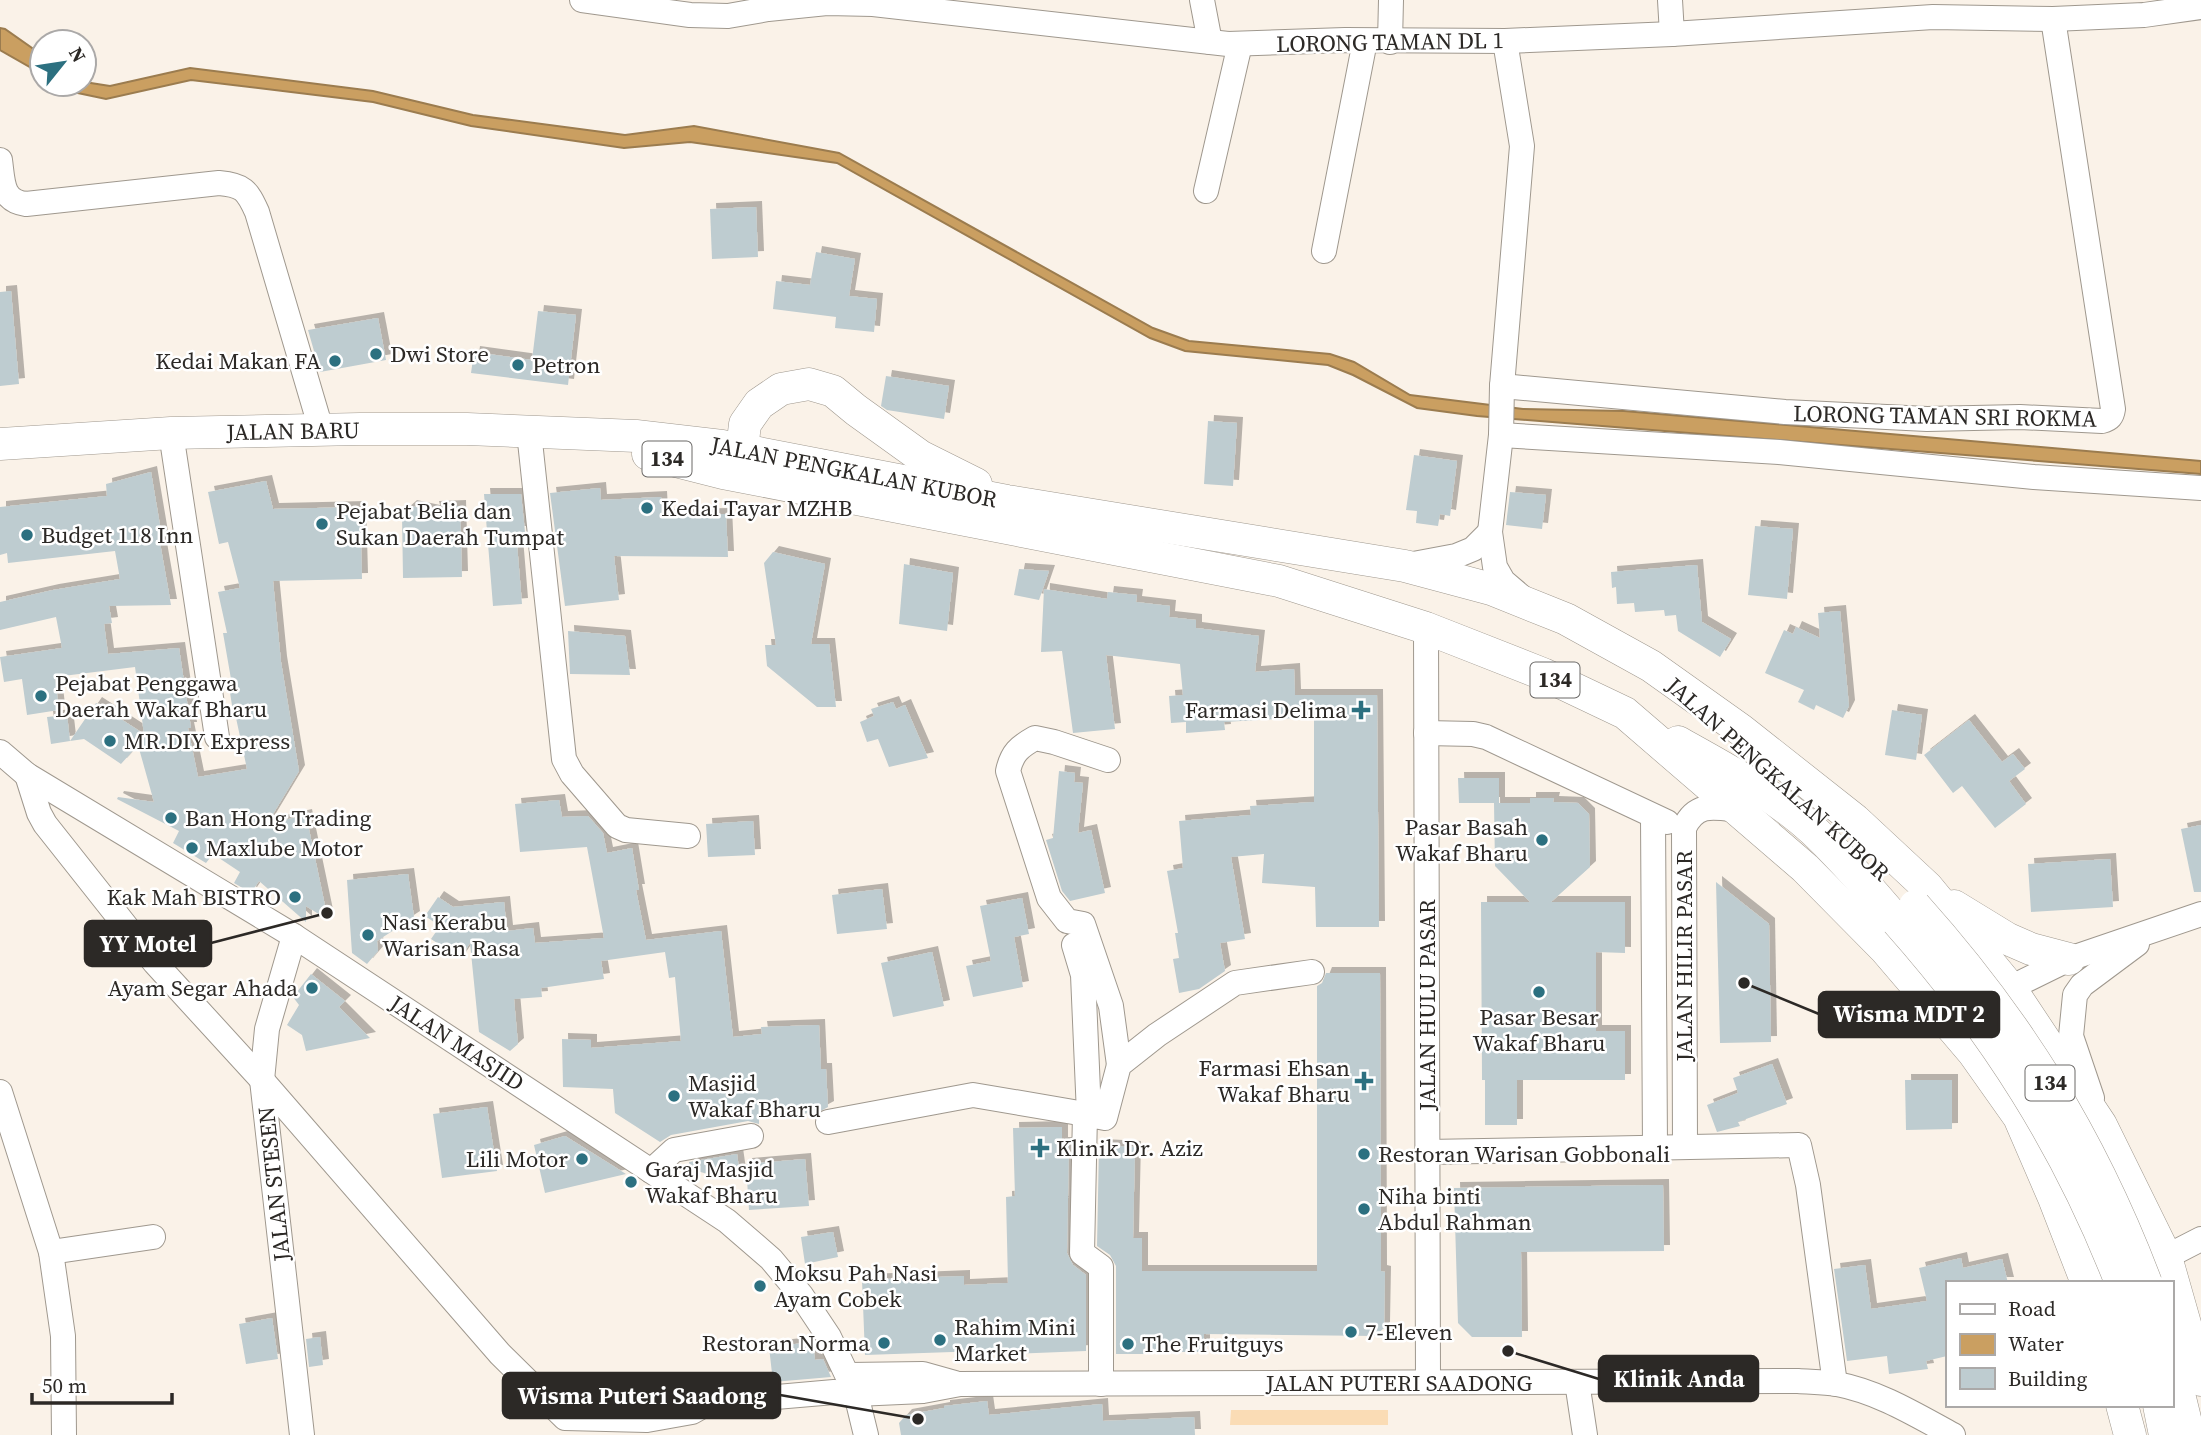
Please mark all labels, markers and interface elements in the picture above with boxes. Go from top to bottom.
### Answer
street label: LORONG TAMAN DL 1 [1276,24,1504,60]
north arrow [28,28,98,98]
text: N [63,42,93,67]
place label: Dwi Store [390,338,489,370]
place label: Kedai Makan FA [155,345,322,377]
marker: Dwi Store [368,346,384,362]
place label: Petron [532,349,600,381]
marker: Kedai Makan FA [327,353,343,369]
marker: Petron [510,357,526,373]
street label: LORONG TAMAN SRI ROKMA [1793,397,2098,435]
street label: JALAN BARU [225,414,360,448]
street label: JALAN PENGKALAN KUBOR [707,428,1000,515]
road number: 134 [642,442,692,476]
place label: Kedai Tayar MZHB [661,492,852,524]
place label: Pejabat Belia dan Sukan Daerah Tumpat [336,495,564,553]
marker: Kedai Tayar MZHB [639,500,655,516]
marker: Pejabat Belia dan Sukan Daerah Tumpat [314,516,330,532]
place label: Budget 118 Inn [41,519,194,551]
marker: Budget 118 Inn [19,527,35,543]
road number: 134 [1530,662,1580,698]
place label: Pejabat Penggawa Daerah Wakaf Bharu [55,667,267,725]
street label: JALAN PENGKALAN KUBOR [1659,669,1897,888]
marker: Pejabat Penggawa Daerah Wakaf Bharu [33,688,49,704]
place label: Farmasi Delima [1185,694,1347,726]
marker: Farmasi Delima [1353,702,1369,718]
place label: MR.DIY Express [124,725,290,757]
marker: MR.DIY Express [102,733,118,749]
place label: Ban Hong Trading [185,802,372,834]
marker: Ban Hong Trading [163,810,179,826]
place label: Pasar Basah Wakaf Bharu [1395,811,1528,869]
place label: Maxlube Motor [206,832,363,864]
marker: Pasar Basah Wakaf Bharu [1534,832,1550,848]
marker: Maxlube Motor [184,840,200,856]
street label: JALAN HILIR PASAR [1668,850,1700,1063]
place label: Kak Mah BISTRO [106,881,281,913]
marker: Kak Mah BISTRO [287,889,303,905]
street label: JALAN HULU PASAR [1411,899,1443,1112]
place label: Nasi Kerabu Warisan Rasa [382,906,520,964]
callout: YY Motel [85,921,211,966]
text: YY Motel [99,927,197,960]
marker: Nasi Kerabu Warisan Rasa [360,927,376,943]
place label: Ayam Segar Ahada [108,972,298,1004]
marker: Ayam Segar Ahada [304,980,320,996]
marker: Pasar Besar Wakaf Bharu [1531,984,1547,1000]
street label: JALAN MASJID [383,987,531,1099]
callout: Wisma MDT 2 [1819,992,1999,1037]
text: Wisma MDT 2 [1833,997,1985,1030]
place label: Pasar Besar Wakaf Bharu [1473,1001,1605,1059]
place label: Farmasi Ehsan Wakaf Bharu [1198,1052,1350,1110]
road number: 134 [2025,1066,2074,1100]
place label: Masjid Wakaf Bharu [688,1067,821,1125]
marker: Farmasi Ehsan Wakaf Bharu [1356,1073,1372,1089]
marker: Masjid Wakaf Bharu [666,1088,682,1104]
street label: JALAN STESEN [250,1105,298,1264]
place label: Klinik Dr. Aziz [1056,1132,1203,1164]
marker: Klinik Dr. Aziz [1030,1138,1050,1158]
place label: Restoran Warisan Gobbonali [1378,1138,1670,1170]
place label: Lili Motor [466,1143,568,1175]
marker: Restoran Warisan Gobbonali [1356,1146,1372,1162]
marker: Lili Motor [574,1151,590,1167]
place label: Garaj Masjid Wakaf Bharu [645,1153,778,1211]
marker: Garaj Masjid Wakaf Bharu [623,1174,639,1190]
place label: Niha binti Abdul Rahman [1378,1180,1532,1238]
marker: Niha binti Abdul Rahman [1356,1201,1372,1217]
place label: Moksu Pah Nasi Ayam Cobek [774,1257,938,1315]
marker: Moksu Pah Nasi Ayam Cobek [752,1278,768,1294]
legend [1946,1281,2173,1407]
text: Road [2008,1294,2056,1323]
place label: Rahim Mini Market [954,1311,1076,1369]
place label: 7-Eleven [1365,1316,1453,1348]
marker: 7-Eleven [1343,1324,1359,1340]
place label: Restoran Norma [702,1327,870,1359]
place label: The Fruitguys [1142,1328,1284,1360]
text: Water [2008,1329,2064,1358]
marker: Rahim Mini Market [932,1332,948,1348]
marker: Restoran Norma [876,1335,892,1351]
marker: The Fruitguys [1120,1336,1136,1352]
callout: Klinik Anda [1599,1356,1758,1401]
scale bar [32,1362,172,1406]
text: Klinik Anda [1613,1362,1745,1395]
text: Building [2008,1364,2087,1393]
street label: JALAN PUTERI SAADONG [1265,1367,1532,1399]
text: 50 m [42,1371,87,1400]
callout: Wisma Puteri Saadong [503,1373,780,1418]
text: Wisma Puteri Saadong [518,1379,766,1412]

